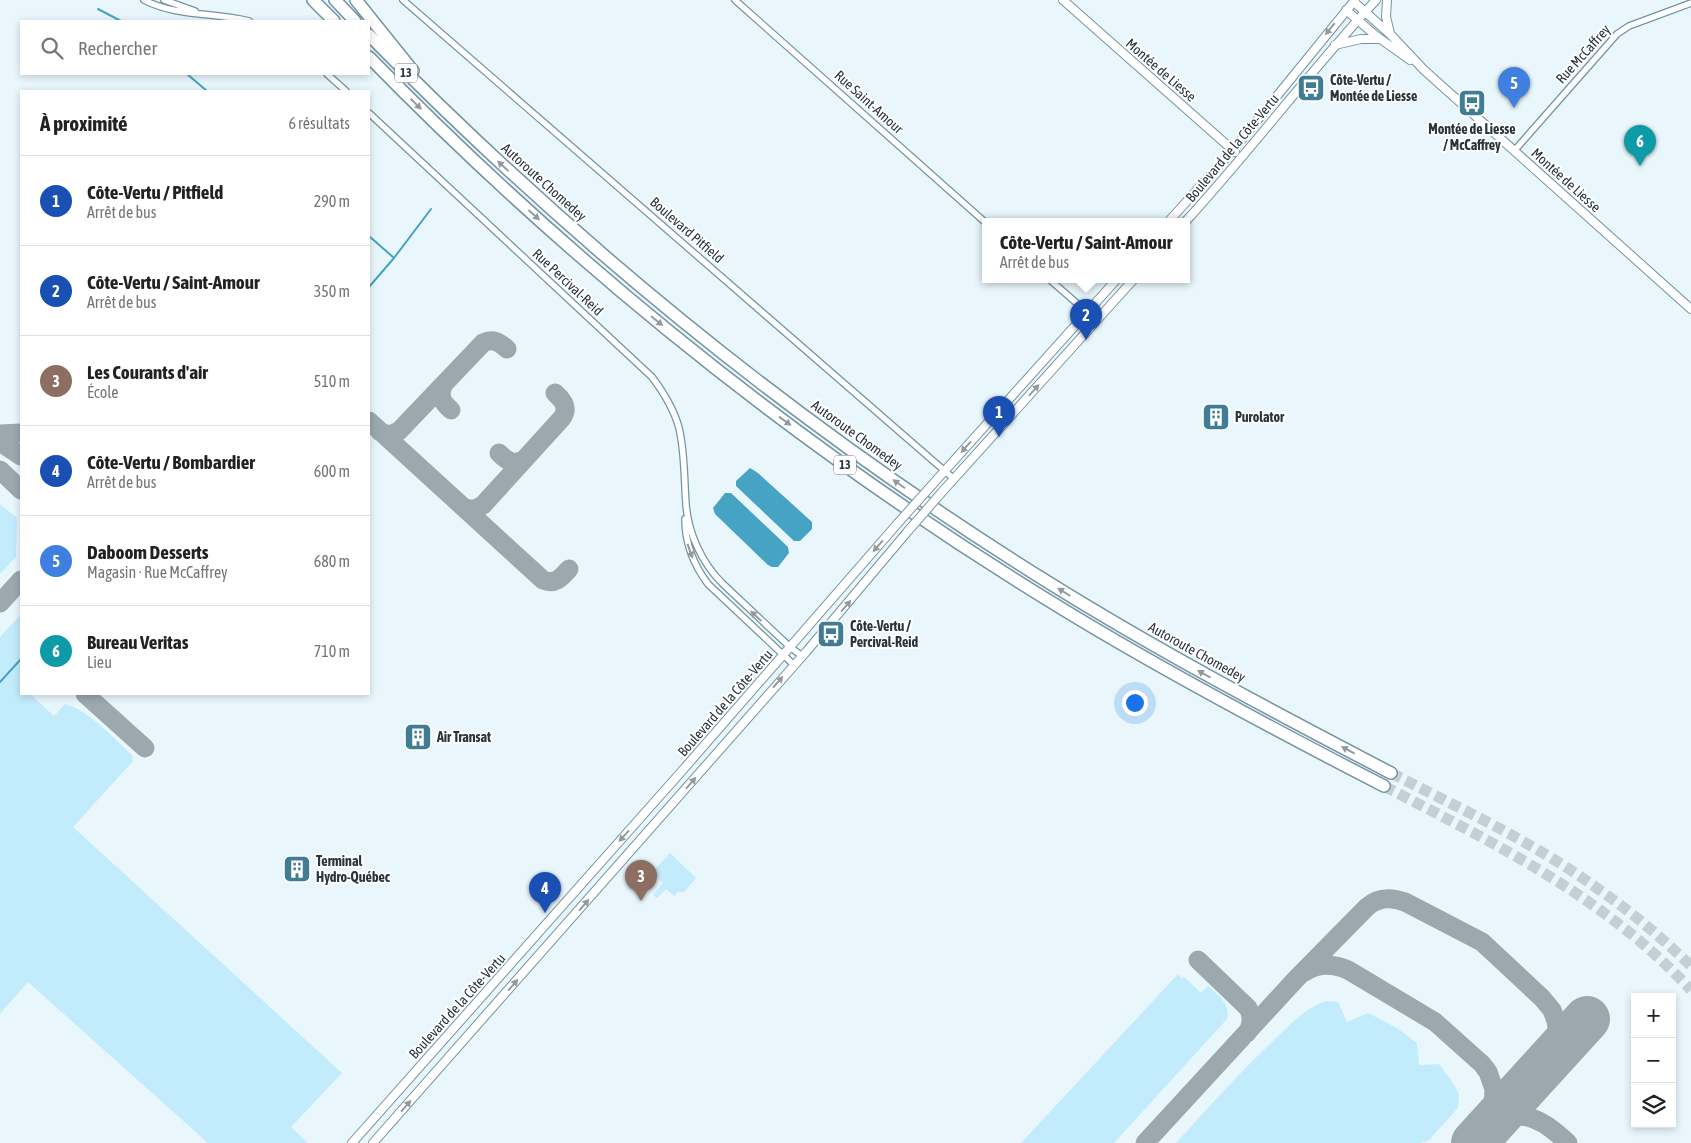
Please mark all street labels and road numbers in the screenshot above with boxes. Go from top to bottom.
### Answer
street label: Rue McCaffrey [1553,21,1614,87]
street label: Montée de Liesse [1123,35,1199,105]
road number: 13 [395,64,417,82]
street label: Rue Saint-Amour [832,67,907,137]
street label: Boulevard de la Côte-Vertu [1182,91,1282,205]
street label: Autoroute Chomedey [498,140,590,224]
street label: Montée de Liesse [1528,145,1604,215]
street label: Boulevard Pitfield [647,194,727,266]
street label: Rue Percival-Reid [530,245,606,319]
street label: Autoroute Chomedey [808,397,906,473]
road number: 13 [834,456,856,474]
street label: Autoroute Chomedey [1146,619,1248,685]
street label: Boulevard de la Côte-Vertu [674,646,776,760]
street label: Boulevard de la Côte-Vertu [406,950,508,1062]

